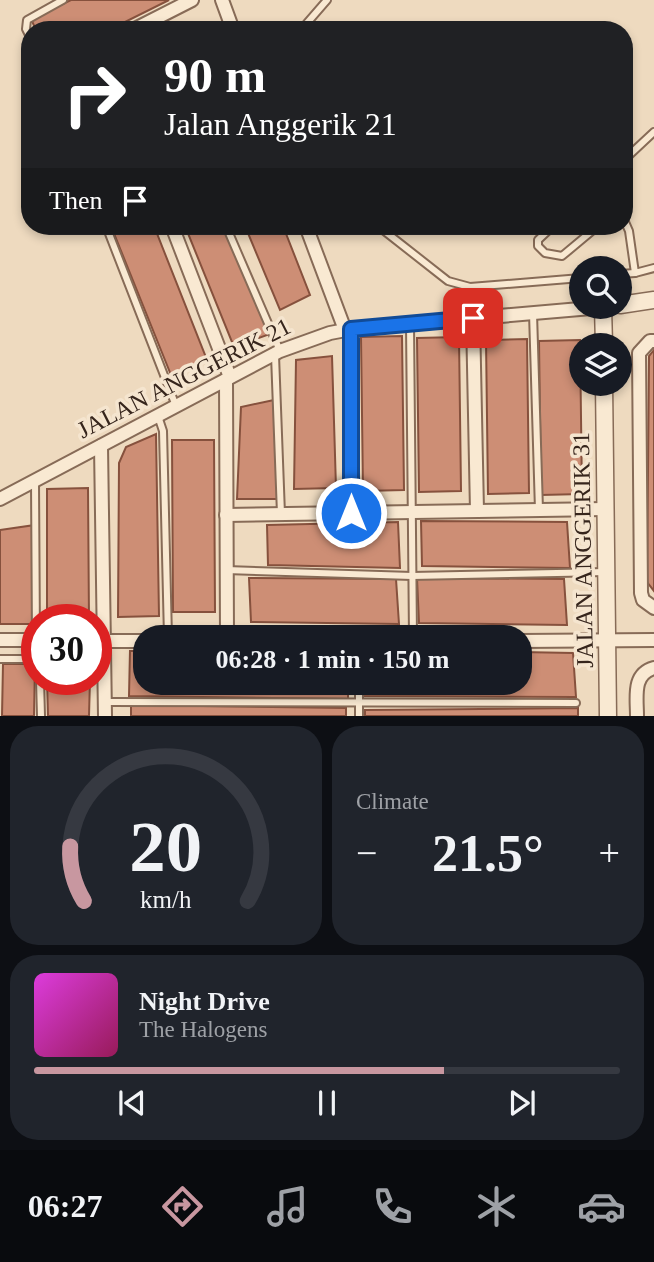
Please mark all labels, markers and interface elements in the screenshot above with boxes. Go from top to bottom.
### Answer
text: 90 m [164,48,266,103]
icon: right [49,49,140,140]
text: Jalan Anggerik 21 [164,106,397,142]
icon: arrive [116,182,154,220]
text: Then [49,186,102,215]
map controls [569,256,632,396]
button: search [569,256,632,319]
pin [443,288,503,348]
icon: arrive [454,299,492,337]
street label: JALAN ANGGERIK 21 [73,313,295,443]
button: layers [569,333,632,396]
street label: JALAN ANGGERIK 31 [568,432,598,668]
position arrow [314,476,388,550]
speed limit sign: 30 [21,604,112,695]
text: 06:28 · 1 min · 150 m [216,645,450,674]
text: Climate [356,789,429,814]
text: 20 [130,807,202,888]
text: 21.5° [432,825,544,882]
text: − [356,832,377,874]
text: + [599,832,620,874]
text: km/h [140,886,192,913]
text: Night Drive [139,987,270,1016]
text: The Halogens [139,1017,267,1042]
icon: previous [113,1084,151,1122]
icon: pause [308,1084,346,1122]
icon: next [503,1084,541,1122]
icon: directions [158,1182,207,1231]
icon: music [263,1182,312,1231]
icon: phone [368,1182,417,1231]
icon: climate [472,1182,521,1231]
icon: car [577,1182,626,1231]
text: 06:27 [28,1188,103,1224]

